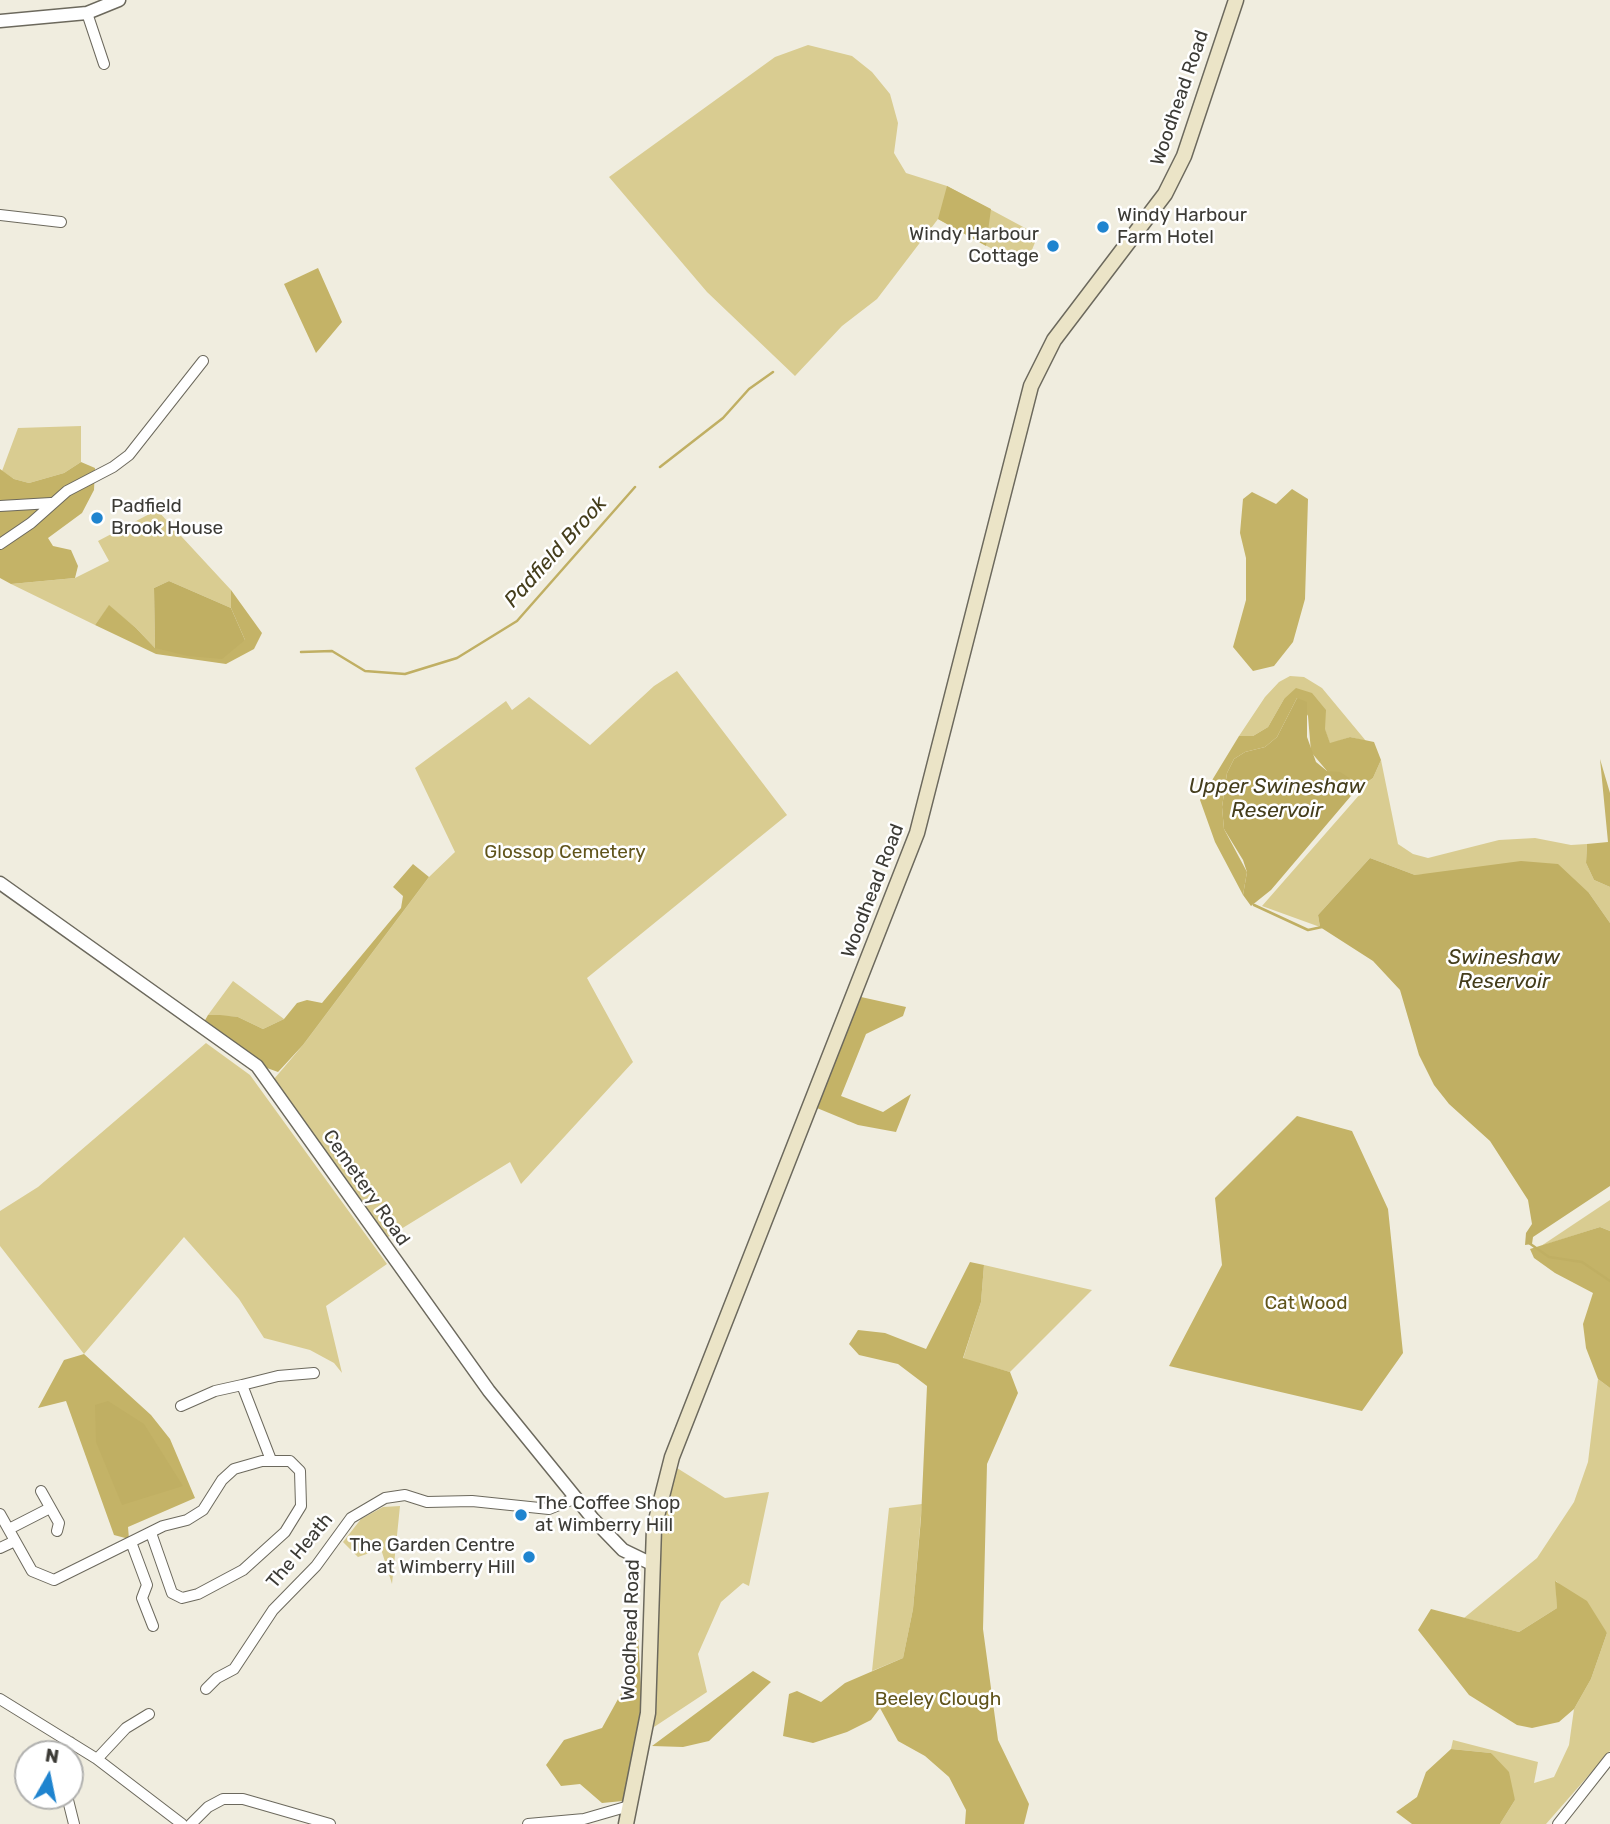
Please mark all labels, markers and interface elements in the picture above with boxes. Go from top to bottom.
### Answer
street label: Woodhead Road [1146,27,1214,169]
place label: Windy Harbour Farm Hotel [1117,205,1247,249]
marker: Windy Harbour Farm Hotel [1095,219,1111,235]
place label: Windy Harbour Cottage [909,224,1039,268]
marker: Windy Harbour Cottage [1045,238,1061,254]
water label: Padfield Brook [499,491,613,613]
place label: Padfield Brook House [111,496,223,540]
marker: Padfield Brook House [89,510,105,526]
water label: Upper Swineshaw Reservoir [1189,774,1365,824]
street label: Woodhead Road [837,821,909,961]
park label: Glossop Cemetery [484,842,646,864]
water label: Swineshaw Reservoir [1448,945,1560,995]
street label: Cemetery Road [318,1126,414,1250]
park label: Cat Wood [1264,1293,1348,1315]
place label: The Coffee Shop at Wimberry Hill [535,1493,680,1537]
marker: The Coffee Shop at Wimberry Hill [513,1507,529,1523]
street label: The Heath [262,1509,338,1593]
place label: The Garden Centre at Wimberry Hill [349,1535,515,1579]
marker: The Garden Centre at Wimberry Hill [521,1549,537,1565]
street label: Woodhead Road [617,1559,645,1701]
park label: Beeley Clough [875,1689,1001,1711]
north arrow [14,1740,84,1810]
text: N [43,1743,61,1768]

